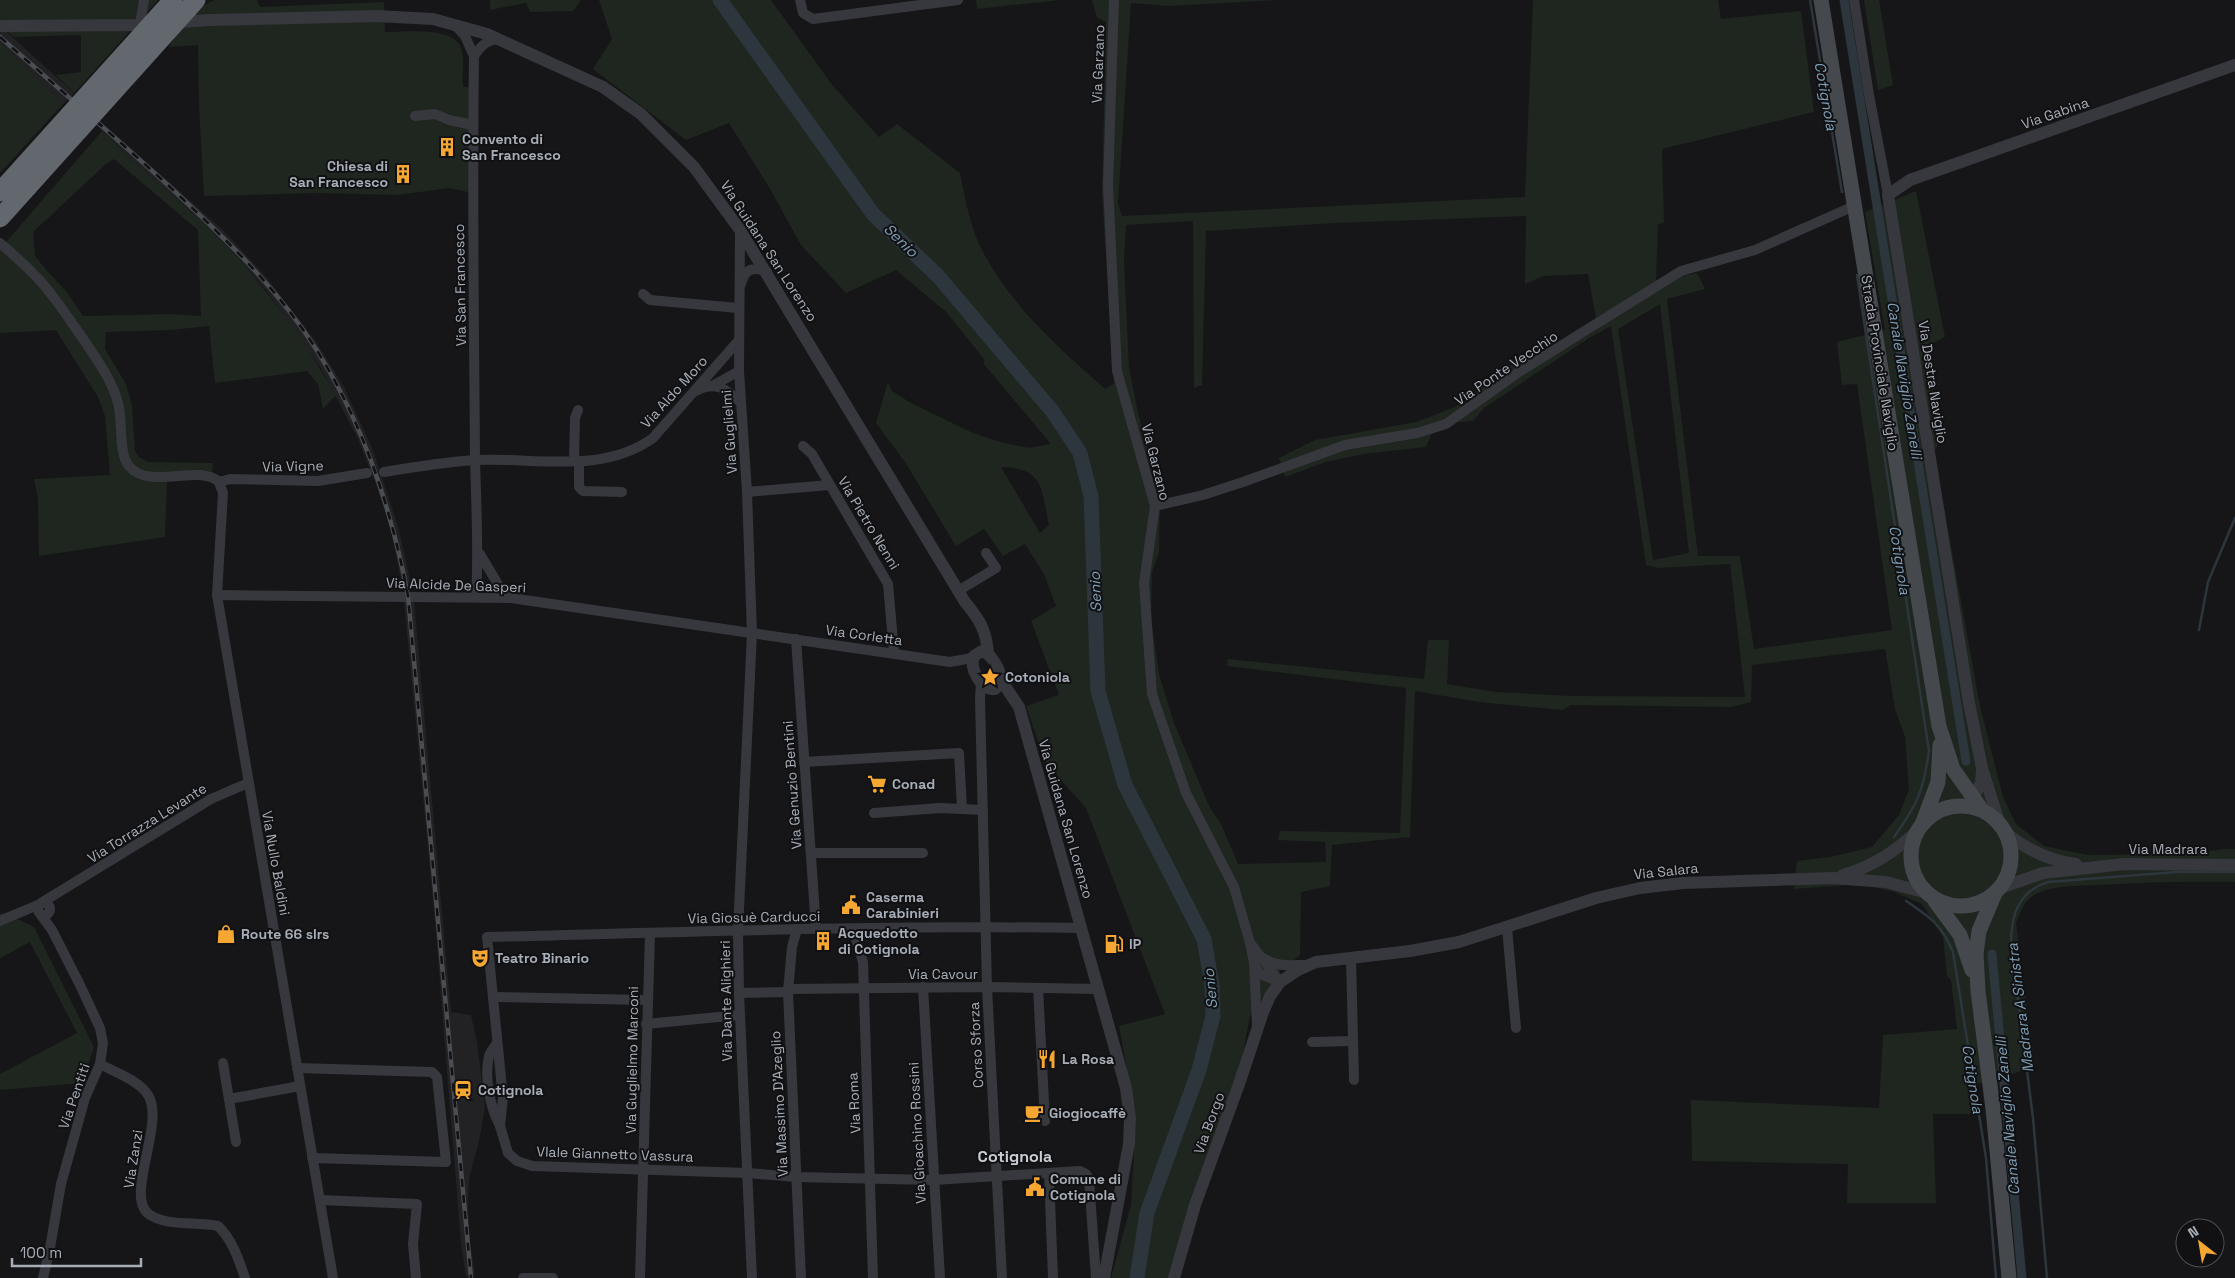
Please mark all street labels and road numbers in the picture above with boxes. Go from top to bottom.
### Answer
street label: Via Garzano [1088,24,1108,104]
street label: Via Gabina [2019,93,2091,133]
street label: Via Guidana San Lorenzo [717,177,821,325]
street label: Via San Francesco [450,223,470,347]
street label: Strada Provinciale Naviglio [1857,274,1903,452]
street label: Via Destra Naviglio [1914,319,1952,445]
street label: Via Ponte Vecchio [1451,327,1561,409]
street label: Via Aldo Moro [637,352,711,432]
street label: Via Guglielmi [717,389,741,475]
street label: Via Garzano [1138,422,1174,502]
street label: Via Vigne [262,456,324,476]
street label: Via Pietro Nenni [834,473,904,573]
street label: Via Alcide De Gasperi [386,574,526,596]
street label: Via Corletta [824,621,904,649]
street label: Via Genuzio Bentini [779,720,805,850]
street label: Via Guidana San Lorenzo [1035,737,1097,901]
street label: Via Torrazza Levante [84,779,210,867]
street label: Via Nullo Baldini [258,809,294,917]
street label: Via Madrara [2129,840,2207,858]
street label: Via Salara [1633,859,1699,883]
street label: Via Giosuè Carducci [687,907,821,927]
street label: Via Dante Alighieri [716,940,736,1062]
street label: Via Cavour [908,965,978,983]
street label: Via Guglielmo Marconi [622,986,642,1134]
street label: Corso Sforza [965,1002,987,1088]
street label: Via Massimo D'Azeglio [766,1030,792,1178]
street label: Via Pentiti [54,1061,94,1131]
street label: Via Gioachino Rossini [904,1062,930,1204]
street label: Via Roma [843,1072,865,1134]
street label: Via Borgo [1190,1090,1228,1156]
street label: Via Zanzi [119,1128,147,1190]
street label: VIale Giannetto Vassura [536,1142,694,1166]

